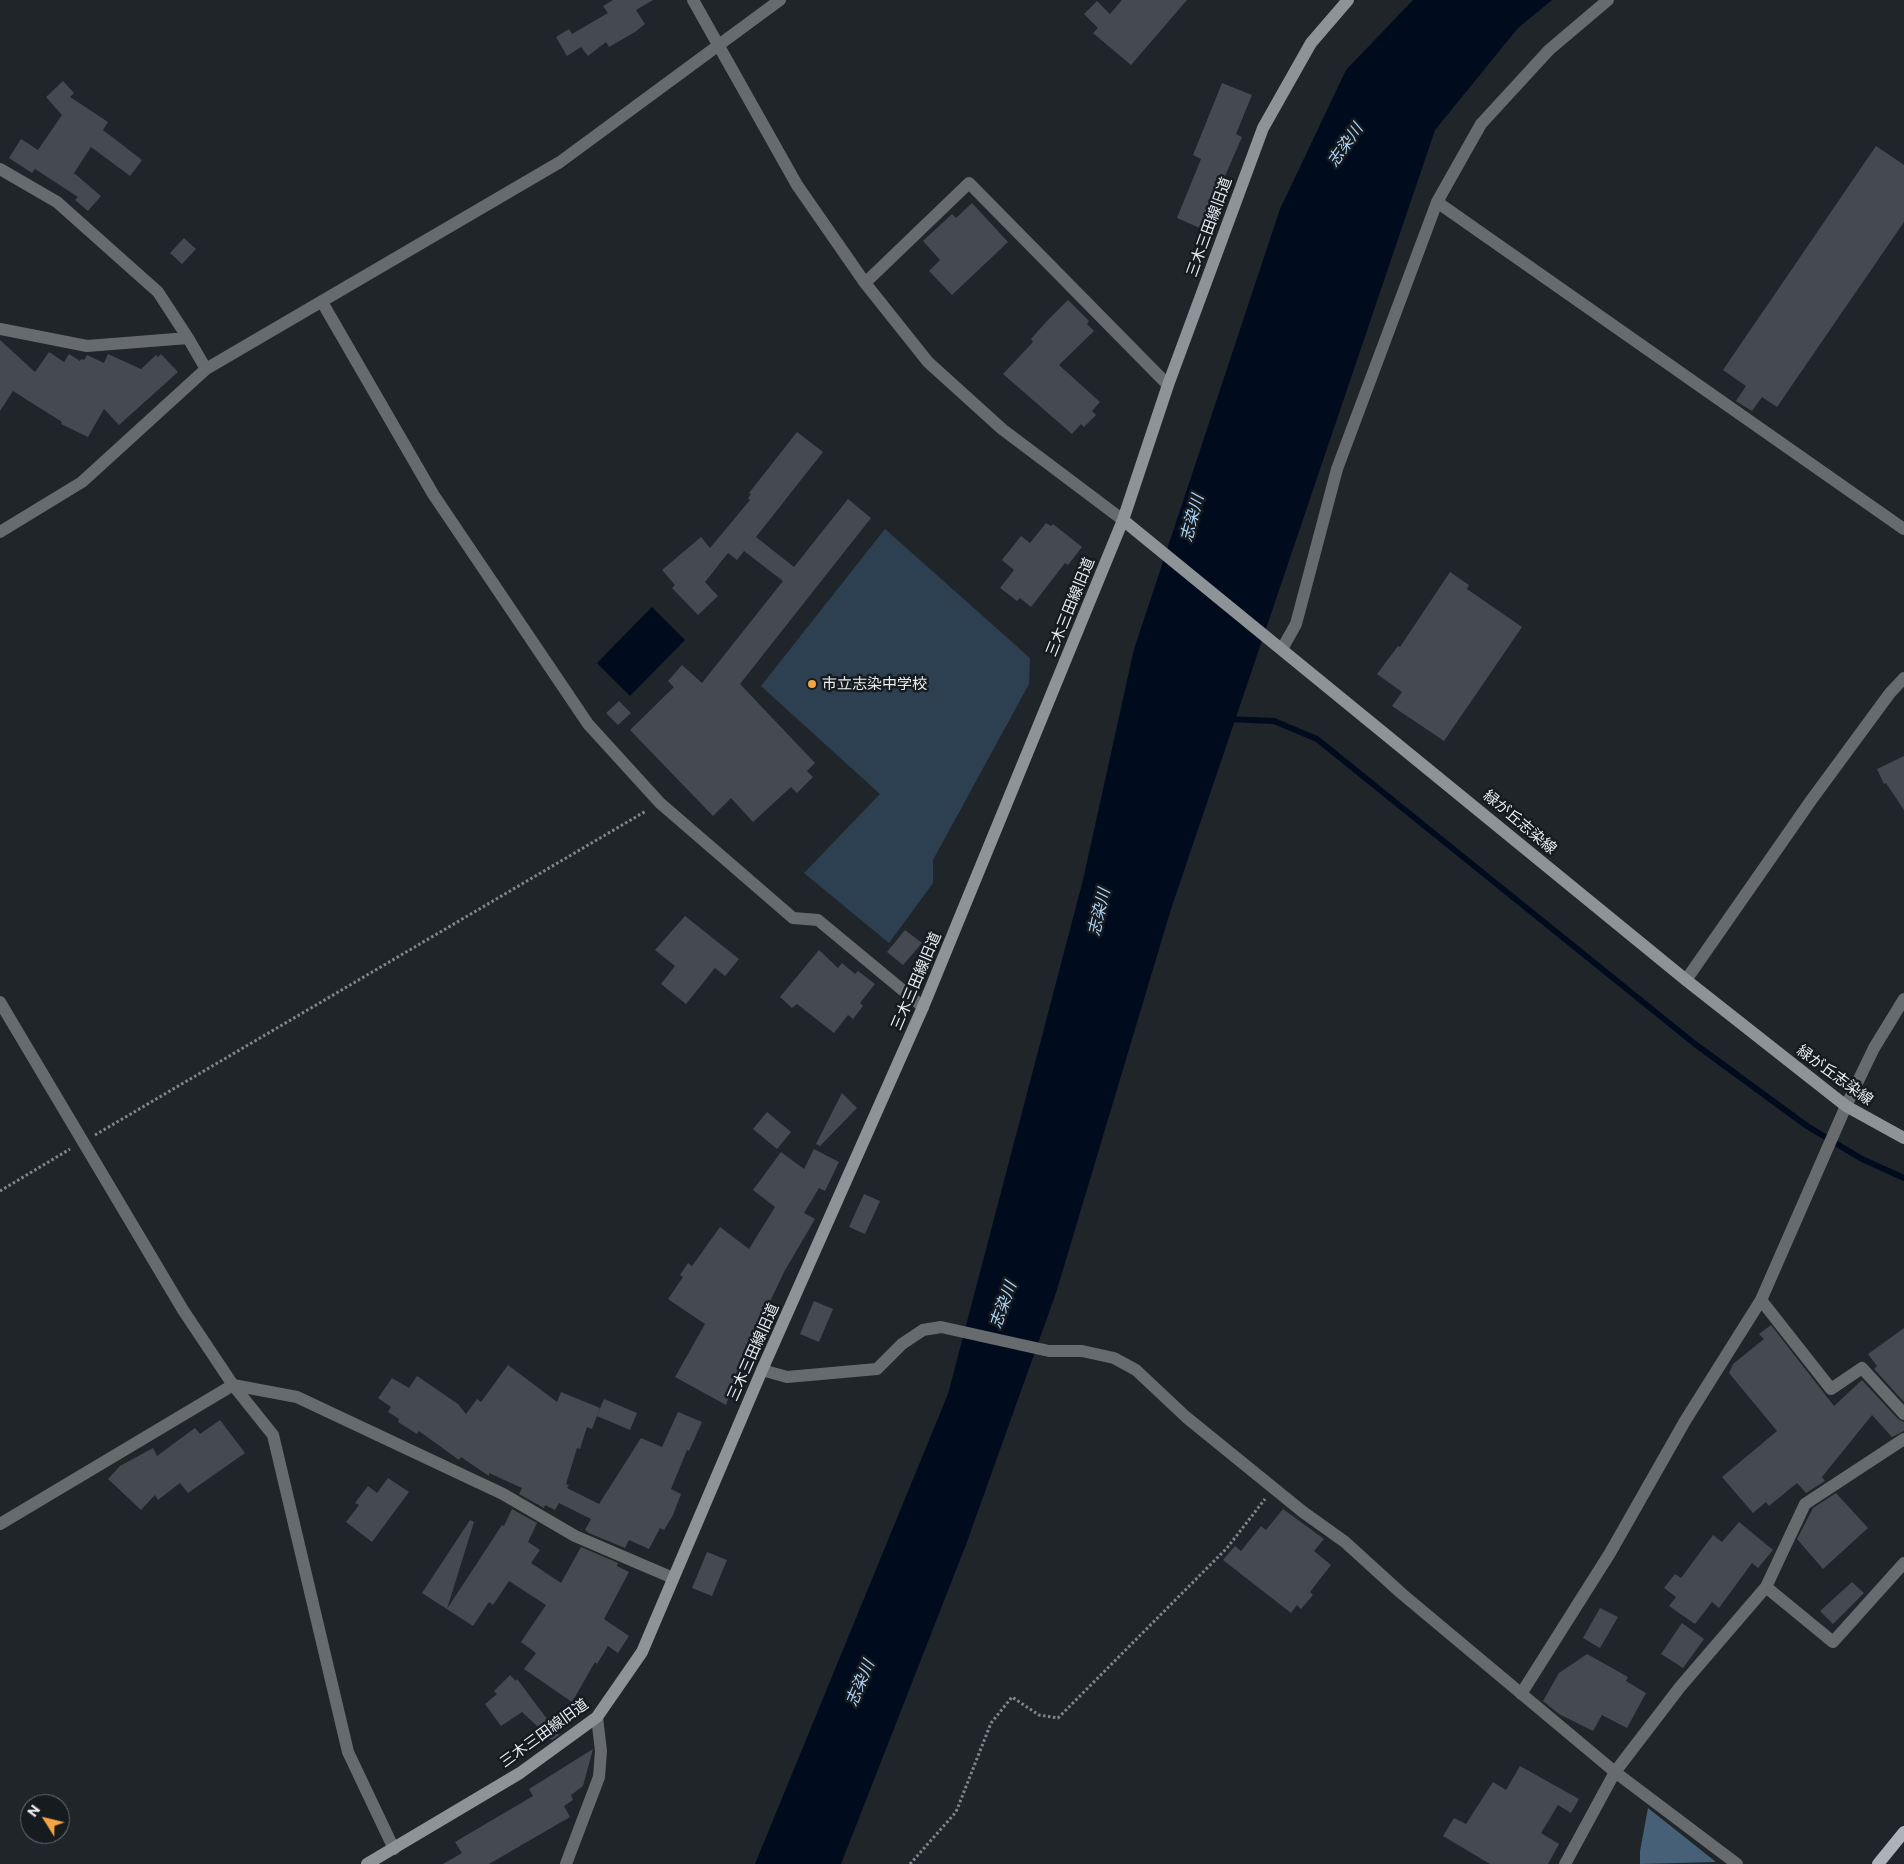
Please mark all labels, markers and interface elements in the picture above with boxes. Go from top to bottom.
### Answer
water label: 志染川 [1323,120,1367,170]
street label: 三木三田線旧道 [1183,175,1235,279]
water label: 志染川 [1177,492,1207,544]
street label: 三木三田線旧道 [1042,555,1098,659]
place label: 市立志染中学校 [822,675,927,693]
marker: 市立志染中学校 [806,678,818,690]
street label: 緑が丘志染線 [1480,786,1560,858]
water label: 志染川 [1084,886,1114,938]
street label: 三木三田線旧道 [887,929,945,1033]
street label: 緑が丘志染線 [1793,1041,1877,1109]
water label: 志染川 [986,1279,1020,1331]
street label: 三木三田線旧道 [723,1300,783,1404]
water label: 志染川 [842,1657,878,1709]
street label: 三木三田線旧道 [496,1695,592,1771]
north arrow [20,1794,70,1844]
text: N [23,1801,43,1820]

